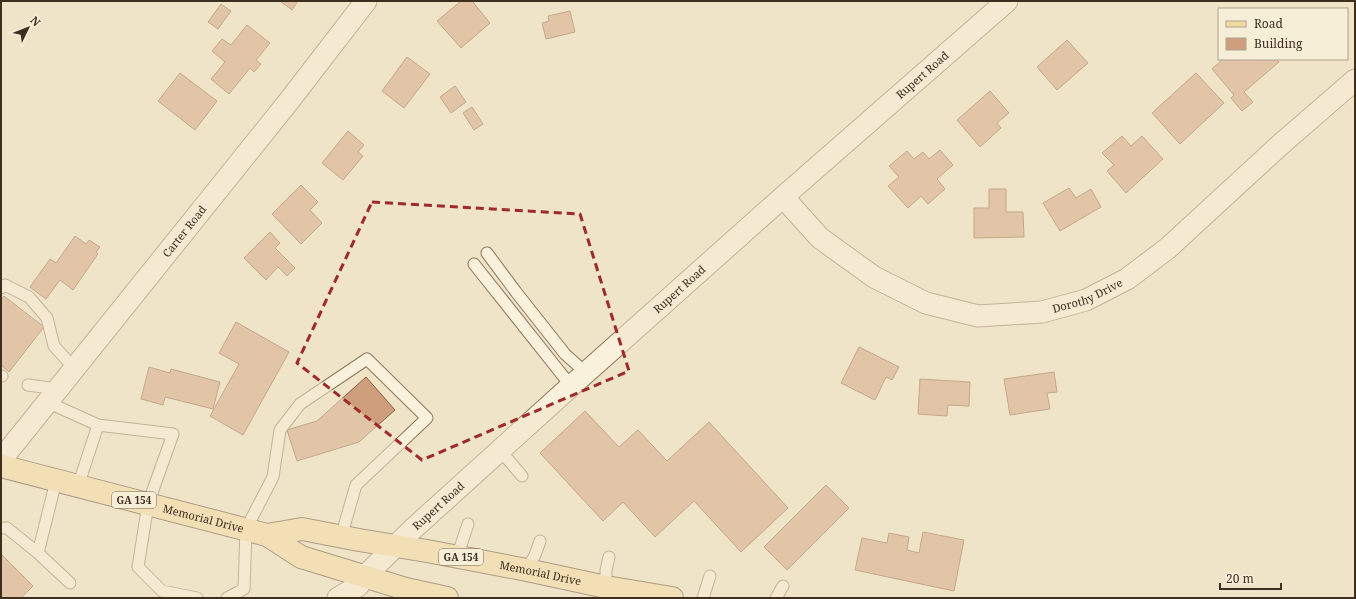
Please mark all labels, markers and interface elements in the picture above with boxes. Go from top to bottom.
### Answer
north arrow [8,8,48,48]
legend [1218,8,1348,60]
text: N [27,13,44,29]
text: Road [1254,15,1284,32]
text: Building [1254,35,1303,52]
street label: Rupert Road [892,47,952,102]
street label: Carter Road [159,202,210,260]
street label: Rupert Road [650,262,709,316]
street label: Dorothy Drive [1050,275,1125,316]
street label: Rupert Road [409,478,467,533]
road number: GA 154 [112,492,156,508]
street label: Memorial Drive [161,500,246,536]
road number: GA 154 [439,549,483,565]
street label: Memorial Drive [498,557,583,589]
scale bar [1220,565,1281,591]
text: 20 m [1226,570,1254,587]

